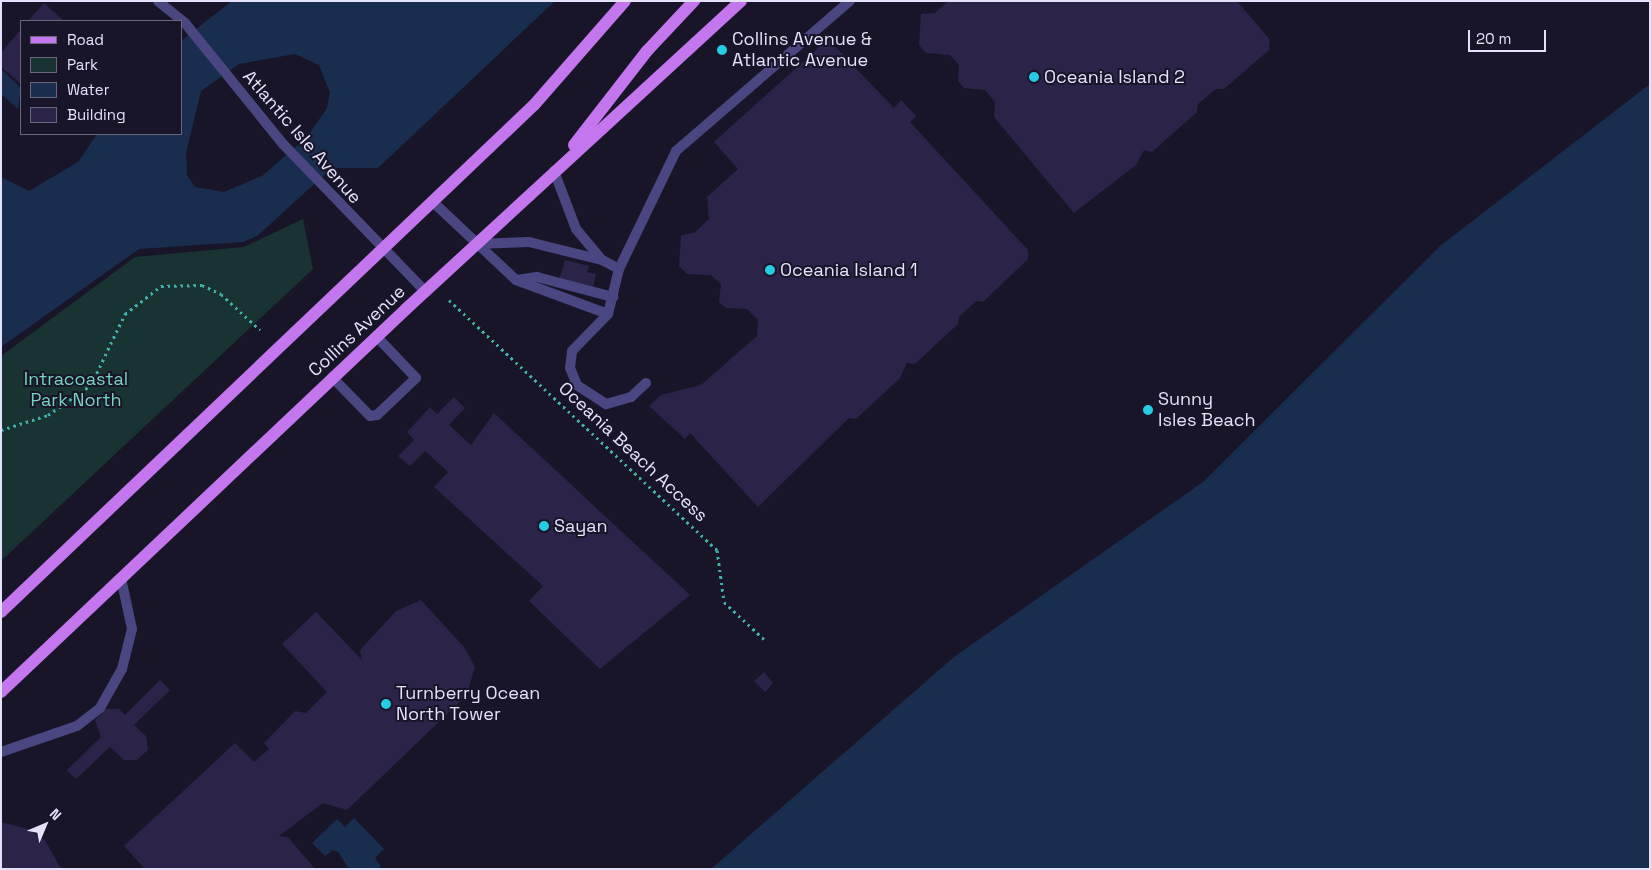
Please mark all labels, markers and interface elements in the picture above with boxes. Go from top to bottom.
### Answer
legend [20,20,182,135]
scale bar [1471,20,1548,52]
place label: Collins Avenue & Atlantic Avenue [732,29,872,72]
text: 20 m [1476,29,1511,48]
text: Road [67,30,104,49]
marker: Collins Avenue & Atlantic Avenue [716,44,728,56]
text: Park [67,55,98,74]
street label: Atlantic Isle Avenue [238,66,366,208]
place label: Oceania Island 2 [1044,66,1185,88]
marker: Oceania Island 2 [1028,71,1040,83]
text: Water [67,80,109,99]
text: Building [67,105,126,124]
place label: Oceania Island 1 [780,259,918,281]
marker: Oceania Island 1 [764,264,776,276]
street label: Collins Avenue [304,281,410,381]
park label: Intracoastal Park North [24,369,128,412]
street label: Oceania Beach Access [554,377,712,527]
place label: Sunny Isles Beach [1158,389,1256,432]
marker: Sunny Isles Beach [1142,404,1154,416]
place label: Sayan [554,515,608,537]
marker: Sayan [538,520,550,532]
place label: Turnberry Ocean North Tower [396,683,540,726]
marker: Turnberry Ocean North Tower [380,698,392,710]
north arrow [20,800,70,850]
text: N [46,805,65,824]

